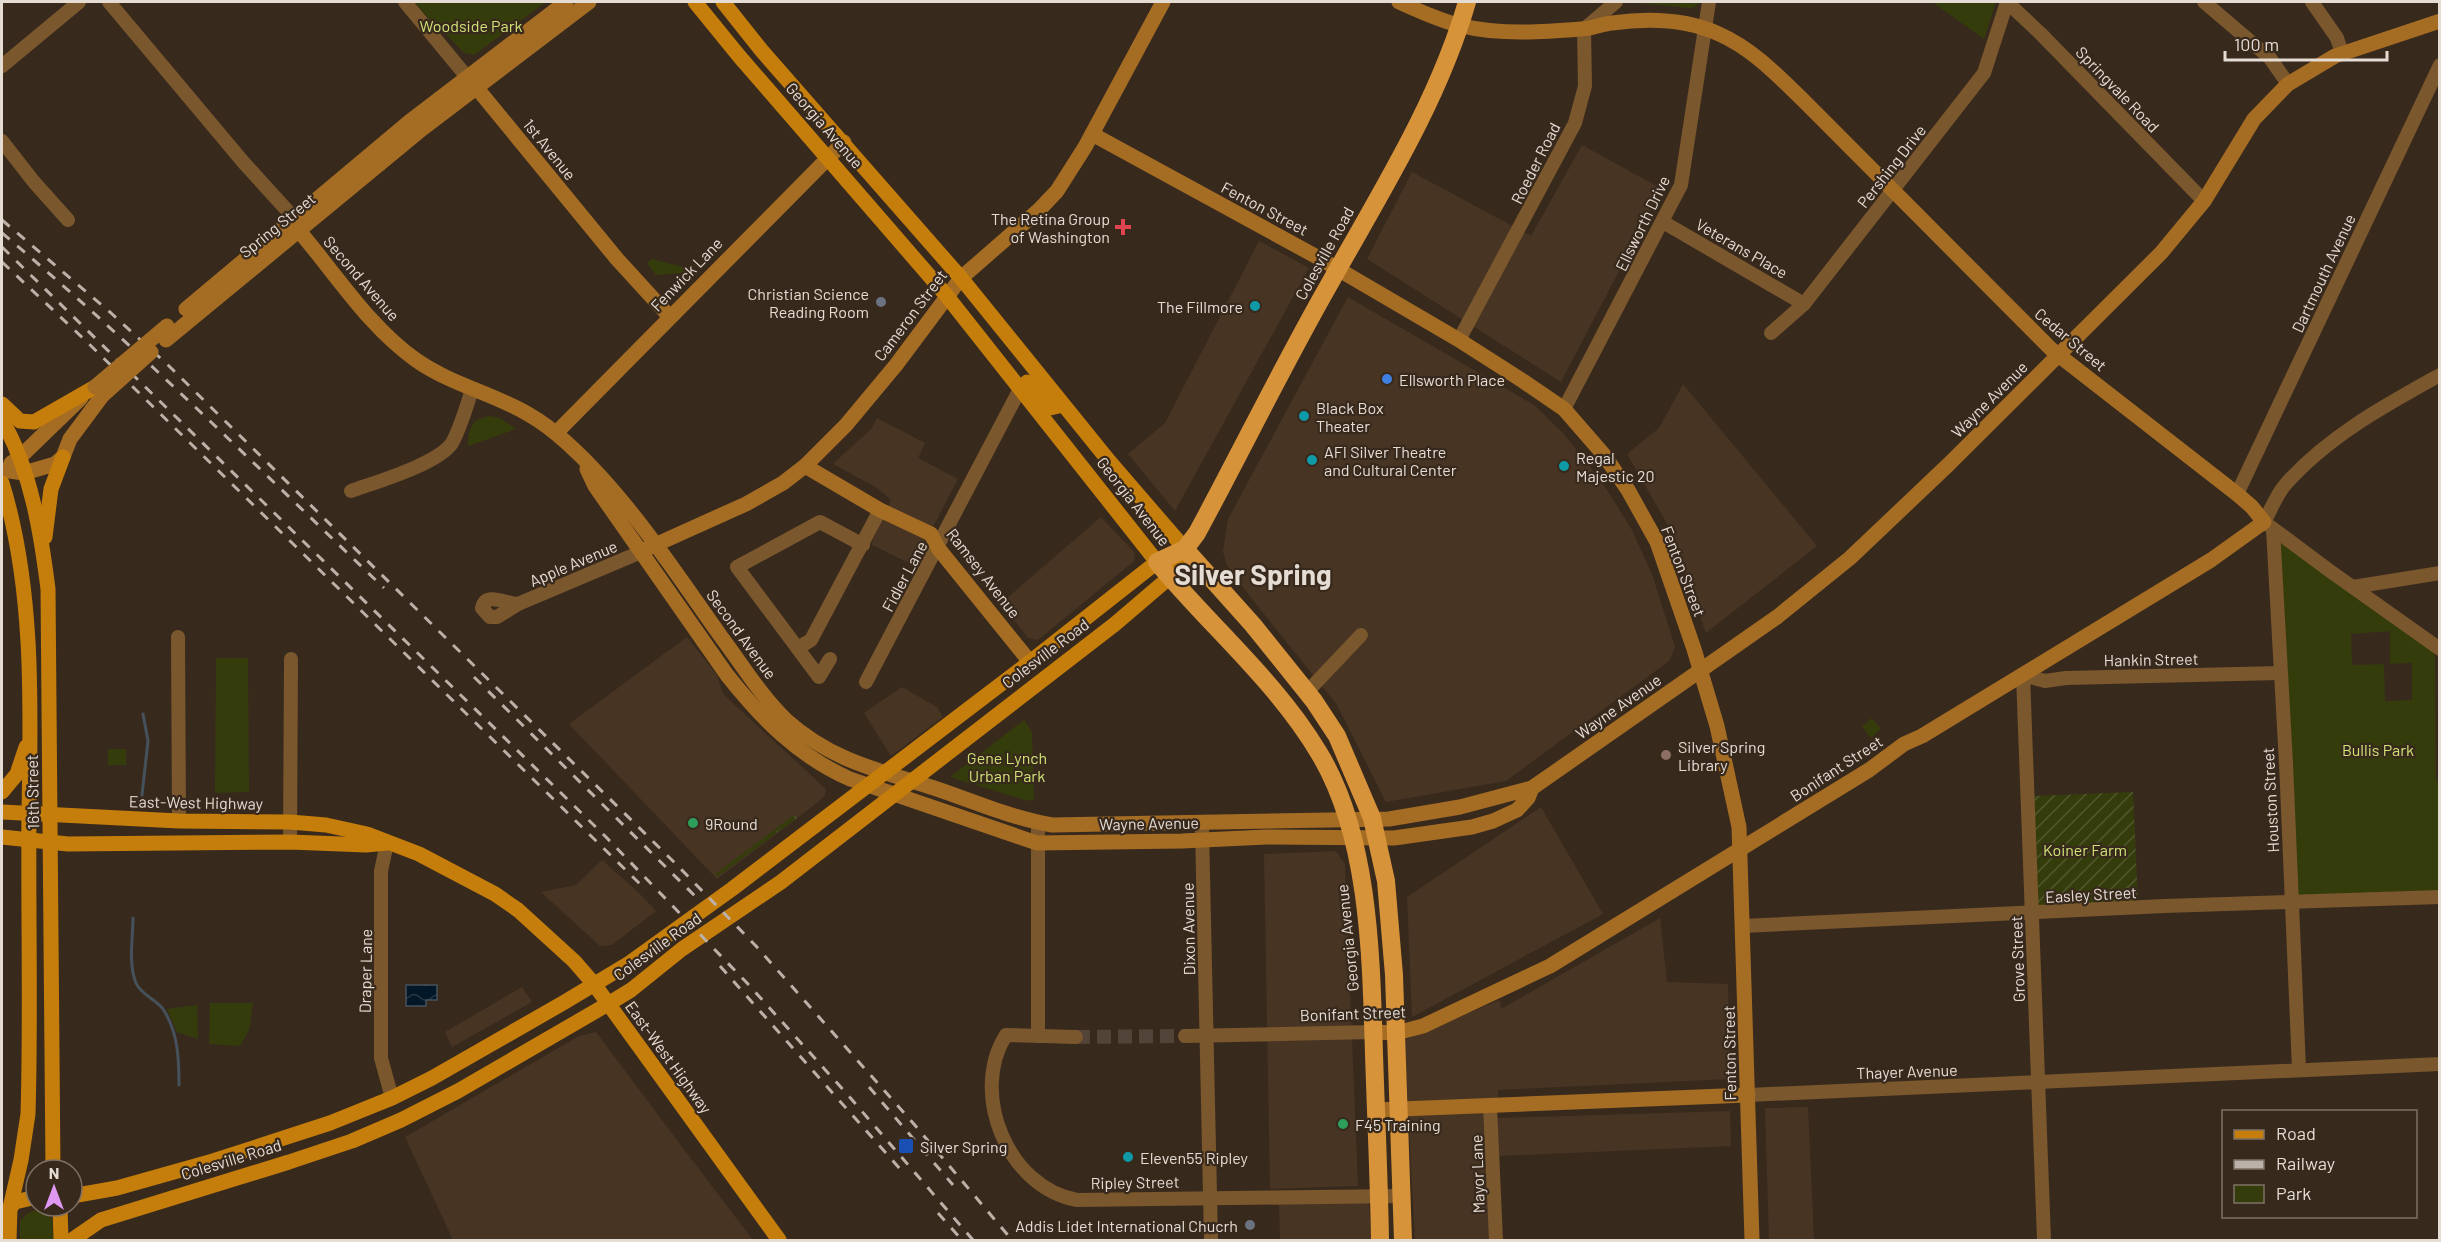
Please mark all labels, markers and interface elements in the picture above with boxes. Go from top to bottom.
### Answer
park label: Woodside Park [419,16,523,35]
scale bar [2225,24,2387,62]
text: 100 m [2234,33,2279,55]
street label: Springvale Road [2072,42,2164,136]
street label: Georgia Avenue [783,78,867,172]
street label: 1st Avenue [520,115,580,183]
street label: Roeder Road [1506,119,1564,207]
street label: Pershing Drive [1853,121,1929,211]
street label: Ellsworth Drive [1611,172,1673,274]
street label: Fenton Street [1218,177,1312,239]
street label: Spring Street [235,189,319,261]
street label: Colesville Road [1291,203,1357,303]
place label: The Retina Group of Washington [991,209,1110,246]
street label: Dartmouth Avenue [2287,211,2359,335]
street label: Veterans Place [1693,214,1791,282]
marker: The Retina Group of Washington [1114,218,1132,236]
street label: Second Avenue [320,232,404,324]
street label: Fenwick Lane [646,233,726,315]
street label: Cameron Street [869,266,951,364]
place label: Christian Science Reading Room [748,284,869,321]
marker: Christian Science Reading Room [874,295,888,309]
place label: The Fillmore [1157,297,1243,316]
marker: The Fillmore [1248,299,1262,313]
street label: Cedar Street [2031,303,2111,375]
street label: Wayne Avenue [1947,357,2031,441]
place label: Ellsworth Place [1399,370,1505,389]
marker: Ellsworth Place [1380,372,1394,386]
place label: Black Box Theater [1316,398,1384,435]
marker: Black Box Theater [1297,409,1311,423]
place label: AFI Silver Theatre and Cultural Center [1324,442,1457,479]
place label: Regal Majestic 20 [1576,448,1655,485]
street label: Georgia Avenue [1093,453,1175,549]
marker: AFI Silver Theatre and Cultural Center [1305,453,1319,467]
marker: Regal Majestic 20 [1557,459,1571,473]
street label: Fenton Street [1658,523,1710,619]
street label: Ramsey Avenue [943,524,1025,622]
street label: Apple Avenue [526,536,620,590]
street label: Fidler Lane [877,537,931,615]
district label: Silver Spring [1174,557,1332,591]
street label: Second Avenue [703,585,781,683]
street label: Colesville Road [998,614,1092,692]
street label: Hankin Street [2103,649,2199,669]
street label: Wayne Avenue [1572,670,1664,742]
street label: Bonifant Street [1786,731,1886,805]
place label: Silver Spring Library [1678,737,1765,774]
park label: Bullis Park [2342,740,2414,759]
street label: Houston Street [2258,747,2282,853]
park label: Gene Lynch Urban Park [967,748,1047,785]
marker: Silver Spring Library [1659,748,1673,762]
street label: 16th Street [22,754,42,830]
street label: East-West Highway [129,791,264,813]
street label: Wayne Avenue [1099,813,1199,833]
place label: 9Round [705,814,758,833]
marker: 9Round [686,816,700,830]
park label: Koiner Farm [2043,840,2127,859]
street label: Easley Street [2045,882,2137,906]
street label: Dixon Avenue [1178,883,1198,975]
street label: Georgia Avenue [1332,884,1362,992]
street label: Colesville Road [609,908,705,984]
street label: Grove Street [2006,915,2028,1003]
street label: Draper Lane [355,929,375,1013]
street label: East-West Highway [622,997,716,1117]
street label: Bonifant Street [1300,1002,1406,1024]
street label: Fenton Street [1719,1005,1739,1101]
street label: Thayer Avenue [1856,1060,1958,1082]
legend [2222,1110,2417,1218]
place label: F45 Training [1355,1115,1441,1134]
marker: F45 Training [1336,1117,1350,1131]
text: Road [2276,1122,2316,1144]
street label: Mayor Lane [1466,1134,1488,1214]
street label: Colesville Road [179,1135,283,1183]
marker: Silver Spring [897,1137,915,1155]
place label: Silver Spring [920,1137,1007,1156]
place label: Eleven55 Ripley [1140,1148,1249,1167]
marker: Eleven55 Ripley [1121,1150,1135,1164]
text: Railway [2276,1152,2335,1174]
north arrow [24,1158,84,1218]
text: N [49,1163,59,1182]
street label: Ripley Street [1090,1172,1180,1192]
text: Park [2276,1182,2311,1204]
place label: Addis Lidet International Chucrh [1015,1216,1238,1235]
marker: Addis Lidet International Chucrh [1243,1218,1257,1232]

